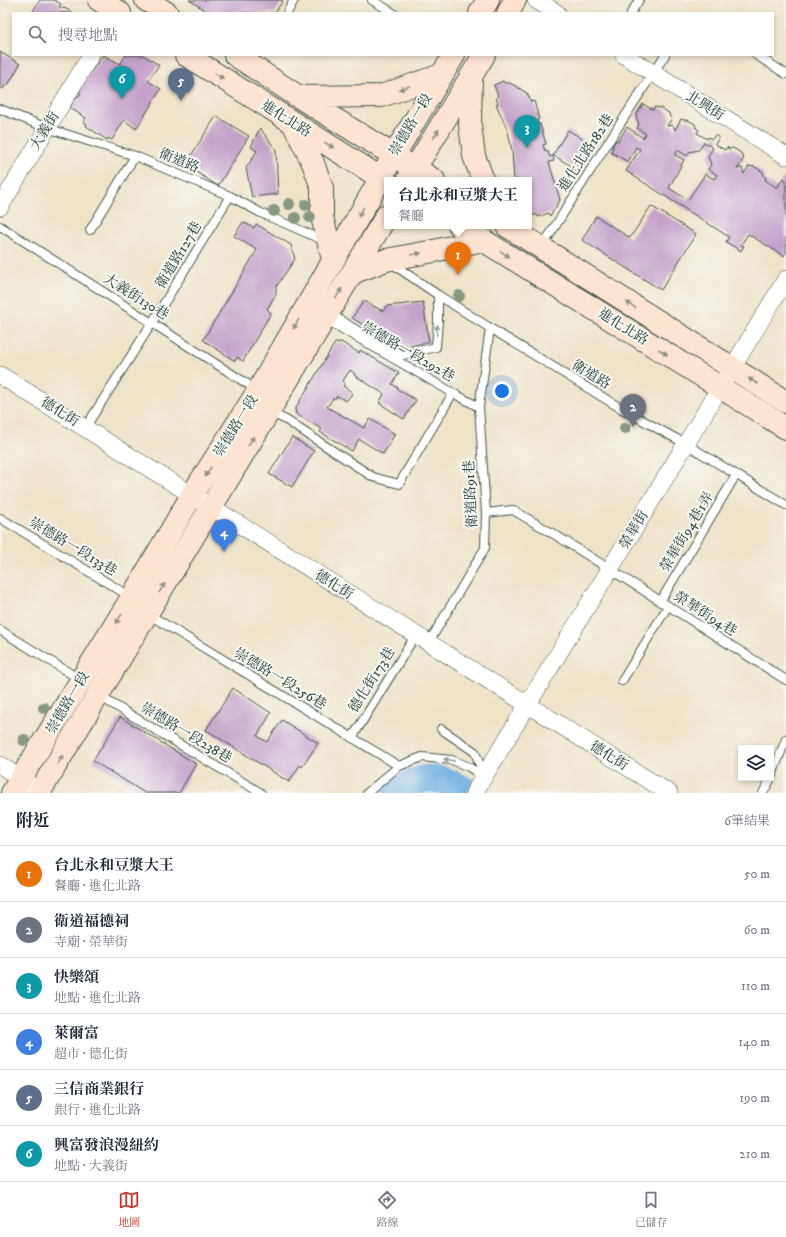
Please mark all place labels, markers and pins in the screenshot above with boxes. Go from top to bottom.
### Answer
pin: 6 [109,66,135,99]
pin: 5 [168,68,194,101]
pin: 3 [514,115,540,148]
pin: 1 [445,242,471,275]
pin: 2 [620,394,646,427]
pin: 4 [211,519,237,552]

